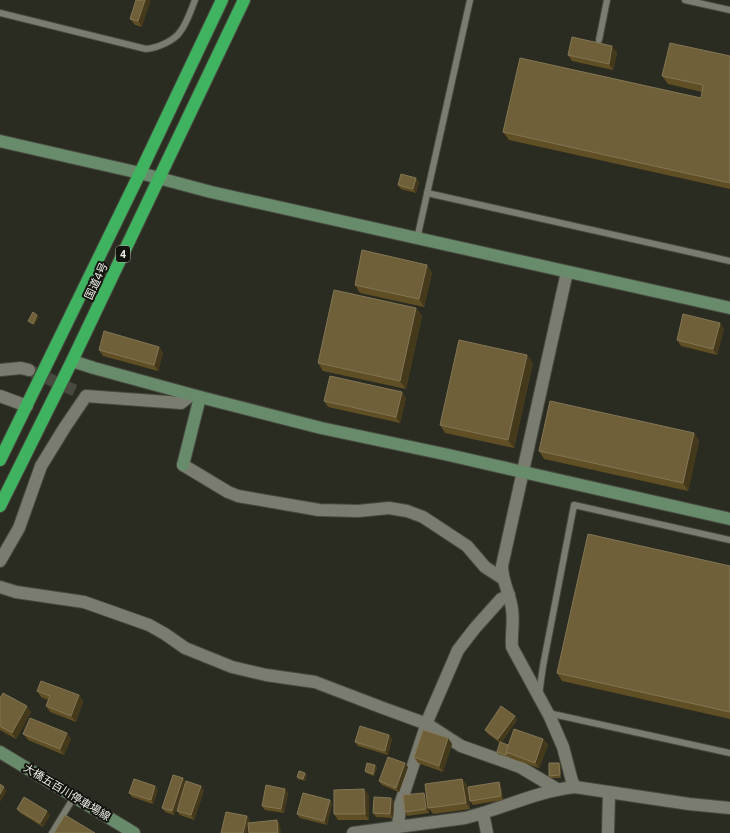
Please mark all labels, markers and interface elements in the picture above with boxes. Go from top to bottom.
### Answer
road number: 4 [116,246,130,262]
street label: 国道4号 [80,260,111,302]
street label: 大橋五百川停車場線 [21,760,114,823]

